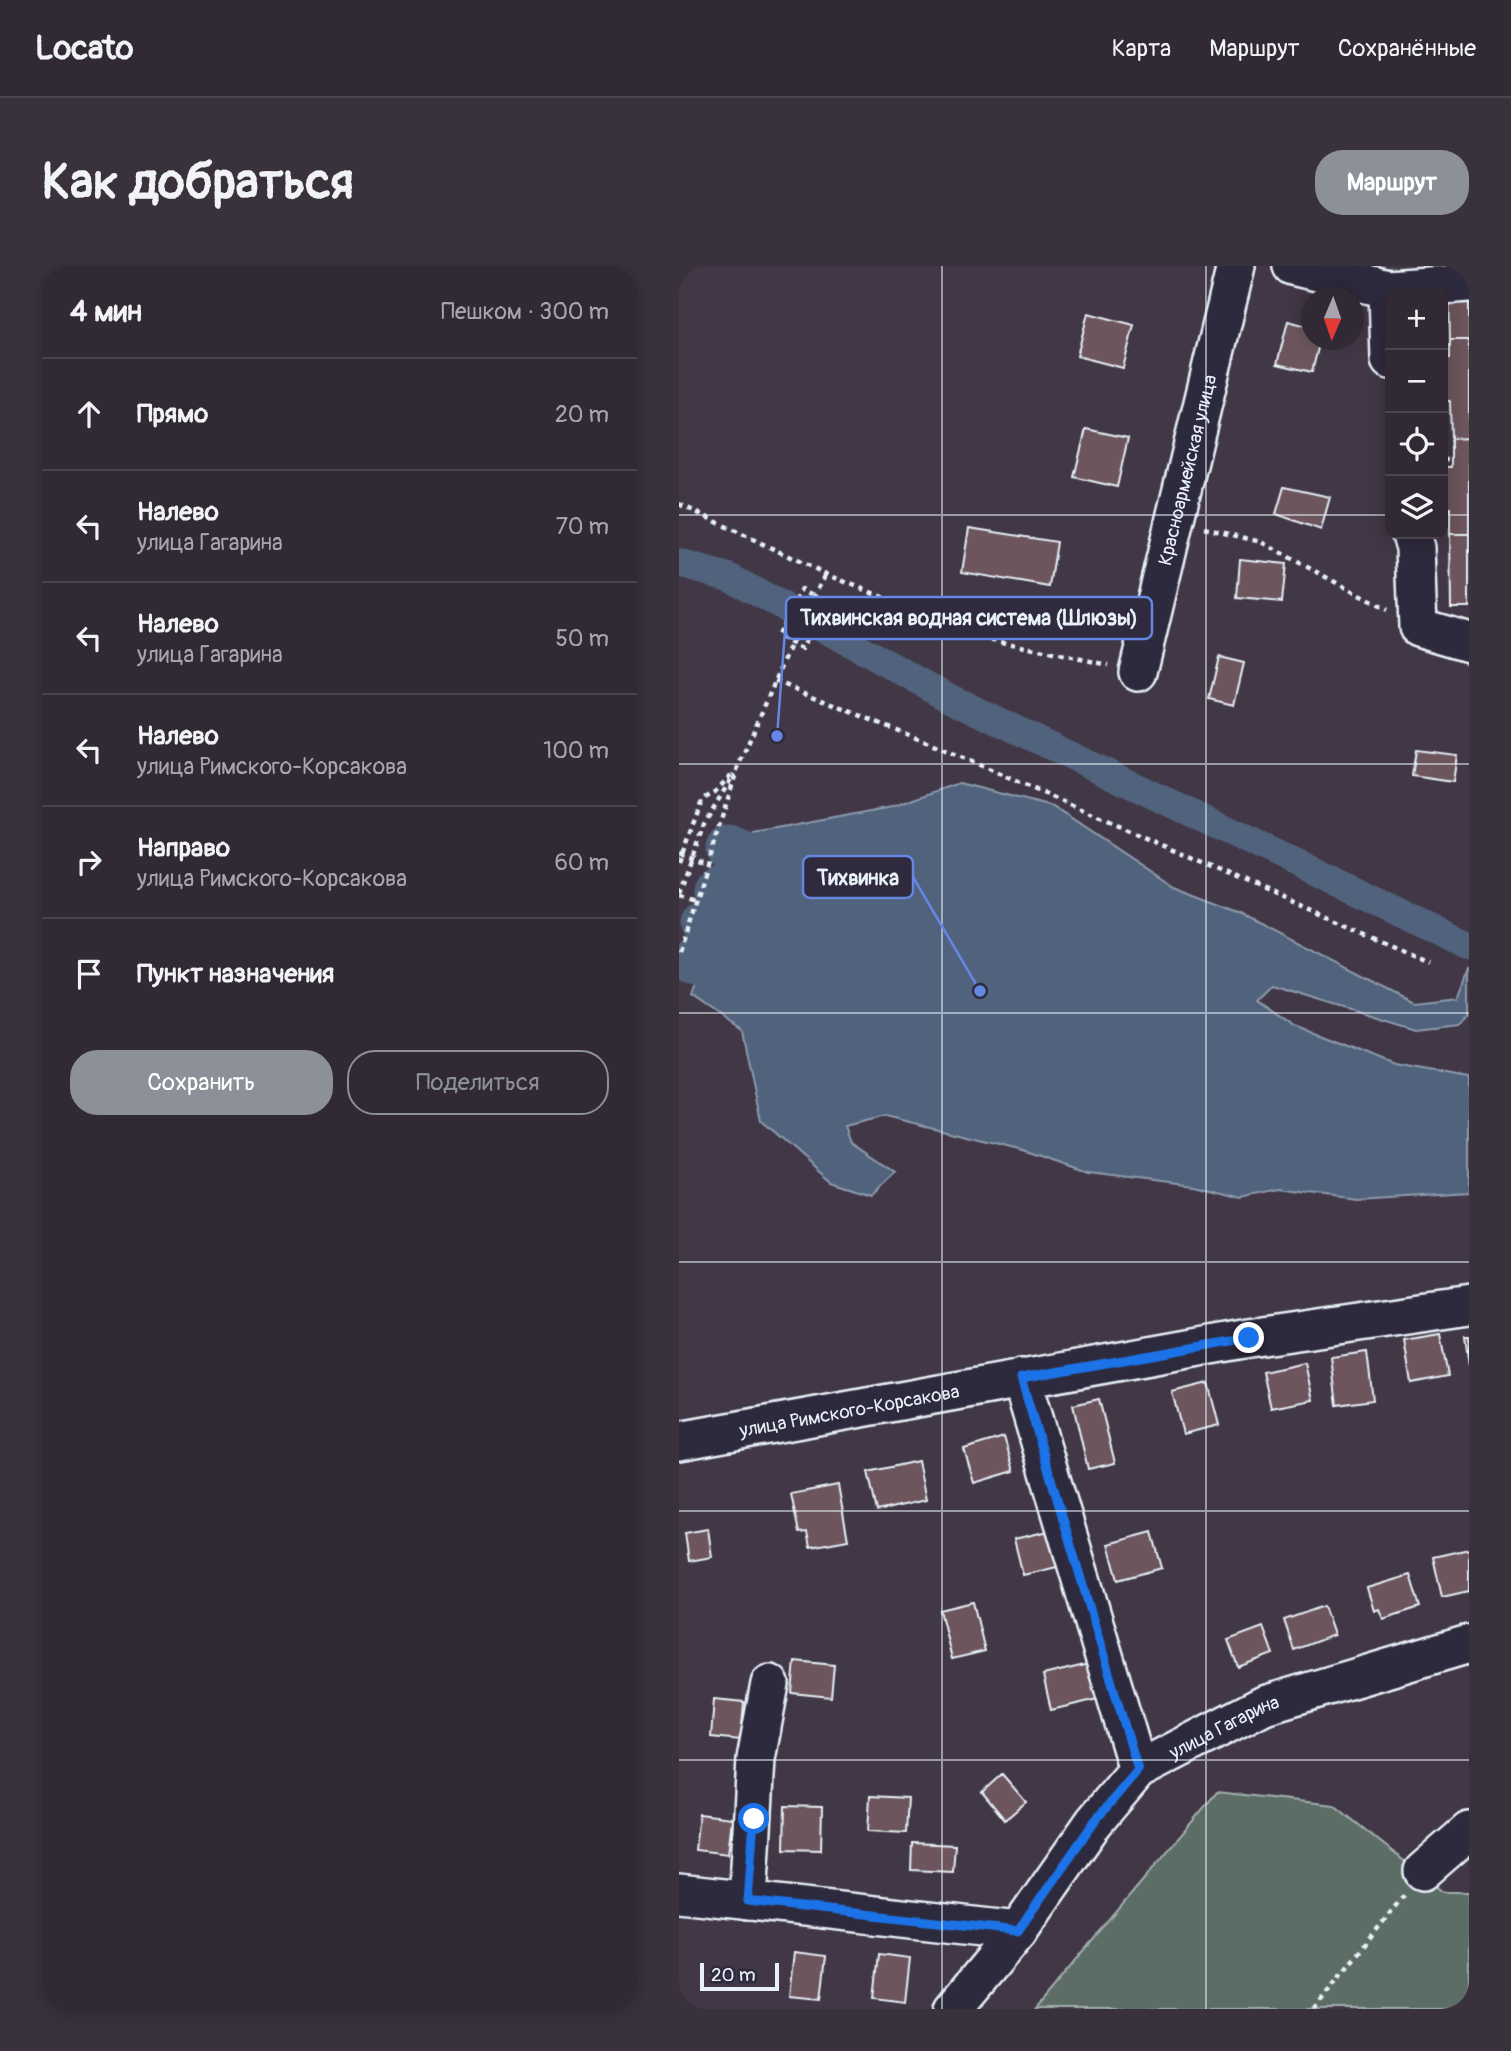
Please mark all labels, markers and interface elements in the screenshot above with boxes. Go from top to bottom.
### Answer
text: Locato [35,28,133,69]
text: Карта [1112,34,1171,63]
text: Маршрут [1209,34,1300,63]
text: Сохранённые [1338,34,1476,63]
button: Маршрут [1315,150,1469,215]
text: Как добраться [42,152,354,213]
north arrow [1301,287,1364,350]
map controls [1385,287,1448,539]
button: + [1385,287,1448,350]
text: 4 мин [70,293,142,330]
text: Пешком · 300 m [441,297,609,326]
button: − [1385,350,1448,413]
street label: Красноармейская улица [1153,372,1222,568]
icon: ahead [70,395,108,433]
text: Прямо [137,398,208,430]
text: 20 m [555,400,609,429]
button: locate [1385,413,1448,476]
button: layers [1385,476,1448,539]
text: Налево [137,496,219,528]
icon: left [70,507,108,545]
text: 70 m [556,512,609,541]
text: улица Гагарина [137,528,283,557]
callout: Тихвинская водная система (Шлюзы) [786,597,1152,639]
text: Тихвинская водная система (Шлюзы) [799,605,1138,632]
text: Налево [137,608,219,640]
icon: left [70,619,108,657]
text: 50 m [555,624,609,653]
text: улица Гагарина [137,640,283,669]
text: Налево [137,720,219,752]
icon: left [70,731,108,769]
text: 100 m [543,736,609,765]
text: улица Римского-Корсакова [137,752,407,781]
text: Направо [137,832,230,864]
icon: right [70,843,108,881]
text: 60 m [554,848,609,877]
callout: Тихвинка [803,856,913,898]
text: улица Римского-Корсакова [137,864,407,893]
text: Тихвинка [816,865,899,892]
icon: arrive [70,955,108,993]
text: Пункт назначения [137,958,334,990]
button: Сохранить [70,1050,333,1115]
button: Поделиться [347,1050,609,1115]
route end [1233,1322,1264,1353]
street label: улица Римского-Корсакова [736,1380,962,1443]
street label: улица Гагарина [1164,1690,1282,1765]
route start [738,1803,769,1834]
scale bar [700,1960,779,1992]
text: 20 m [711,1963,756,1987]

